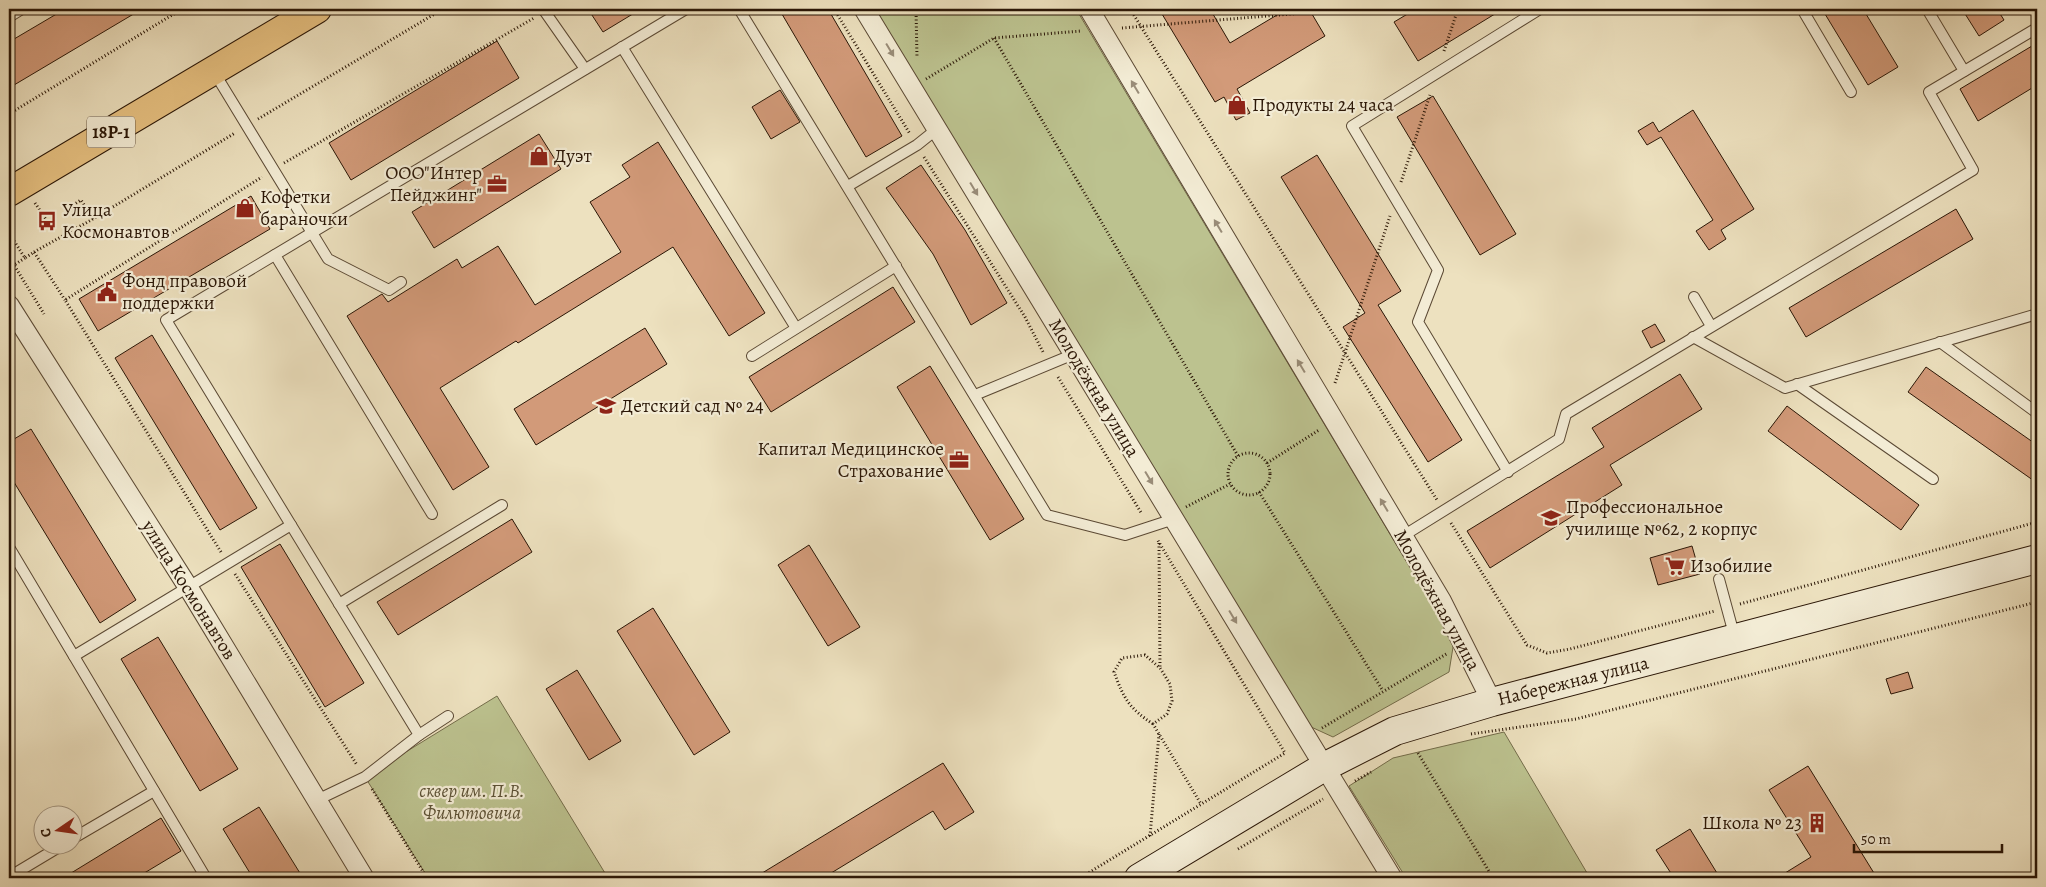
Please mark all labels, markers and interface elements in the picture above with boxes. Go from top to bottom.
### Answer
one-way arrow [885,44,894,57]
one-way arrow [1131,79,1139,94]
place label: Продукты 24 часа [1252,92,1394,118]
shop icon: Продукты 24 часа [1226,94,1248,116]
road number: 18Р-1 [87,116,135,148]
place label: Дуэт [554,143,592,169]
shop icon: Дуэт [528,145,550,167]
place label: ООО"Интер Пейджинг" [385,160,482,208]
office icon: ООО"Интер Пейджинг" [486,173,508,195]
one-way arrow [969,183,978,196]
place label: Кофетки бараночки [260,184,348,232]
place label: Улица Космонавтов [62,197,170,245]
shop icon: Кофетки бараночки [234,197,256,219]
bus stop icon: Улица Космонавтов [36,210,58,232]
one-way arrow [1214,220,1223,233]
place label: Фонд правовой поддержки [122,268,247,316]
public building icon: Фонд правовой поддержки [96,281,118,303]
street label: Молодёжная улица [1042,314,1146,462]
one-way arrow [1297,359,1306,372]
place label: Детский сад № 24 [621,393,764,419]
school or university icon: Детский сад № 24 [595,395,617,417]
place label: Капитал Медицинское Страхование [757,436,944,484]
office icon: Капитал Медицинское Страхование [948,449,970,471]
one-way arrow [1144,472,1153,485]
place label: Профессиональное училище №62, 2 корпус [1565,494,1758,542]
one-way arrow [1380,499,1389,512]
school or university icon: Профессиональное училище №62, 2 корпус [1540,507,1562,529]
street label: улица Космонавтов [135,514,242,665]
street label: Молодёжная улица [1387,525,1487,675]
place label: Изобилие [1690,553,1772,579]
supermarket icon: Изобилие [1664,555,1686,577]
one-way arrow [1228,611,1237,624]
street label: Набережная улица [1495,650,1652,712]
park label: сквер им. П.В. Филютовича [419,778,525,826]
north arrow [32,804,82,854]
place label: Школа № 23 [1702,810,1802,836]
building icon: Школа № 23 [1806,812,1828,834]
scale bar [1854,822,2001,854]
text: С [36,826,56,839]
text: 50 m [1861,829,1891,849]

